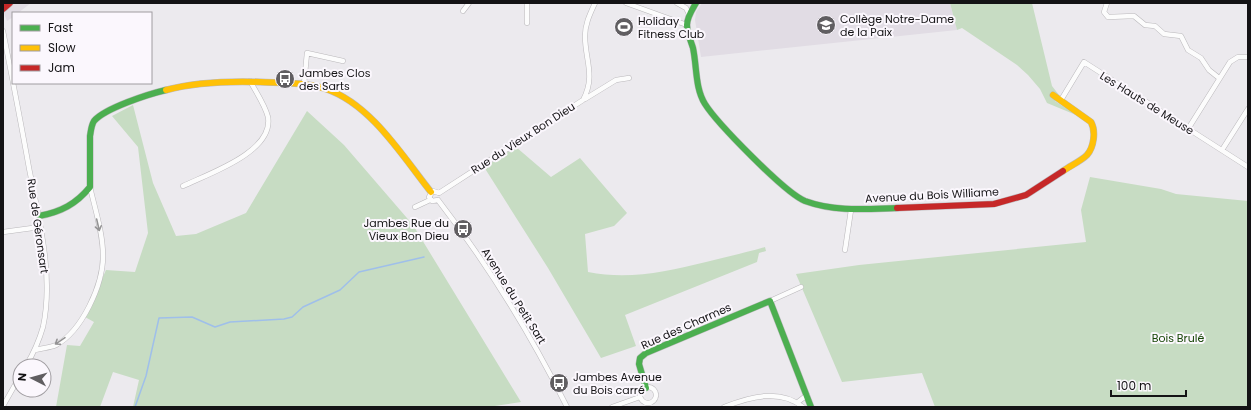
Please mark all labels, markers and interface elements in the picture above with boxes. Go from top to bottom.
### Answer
place label: Collège Notre-Dame de la Paix [840,11,954,40]
legend [12,12,152,84]
place label: Holiday Fitness Club [638,13,704,42]
school or university icon: Collège Notre-Dame de la Paix [815,14,837,36]
sports icon: Holiday Fitness Club [613,16,635,38]
text: Fast [48,19,73,36]
text: Slow [48,39,76,56]
text: Jam [48,59,75,76]
place label: Jambes Clos des Sarts [299,65,371,94]
bus stop icon: Jambes Clos des Sarts [274,68,296,90]
street label: Les Hauts de Meuse [1097,68,1197,139]
street label: Rue du Vieux Bon Dieu [468,98,578,178]
street label: Rue de Géronsart [23,178,53,274]
street label: Avenue du Bois Williame [865,183,999,206]
place label: Jambes Rue du Vieux Bon Dieu [364,215,449,244]
one-way arrow [95,218,103,231]
bus stop icon: Jambes Rue du Vieux Bon Dieu [452,218,474,240]
street label: Avenue du Petit Sart [478,245,550,347]
street label: Rue des Charmes [638,299,734,353]
park label: Bois Brulé [1152,330,1204,346]
one-way arrow [55,337,66,345]
north arrow [12,358,52,398]
place label: Jambes Avenue du Bois carré [573,369,662,398]
text: N [14,372,30,382]
bus stop icon: Jambes Avenue du Bois carré [548,372,570,394]
scale bar [1111,372,1186,398]
text: 100 m [1117,377,1151,394]

